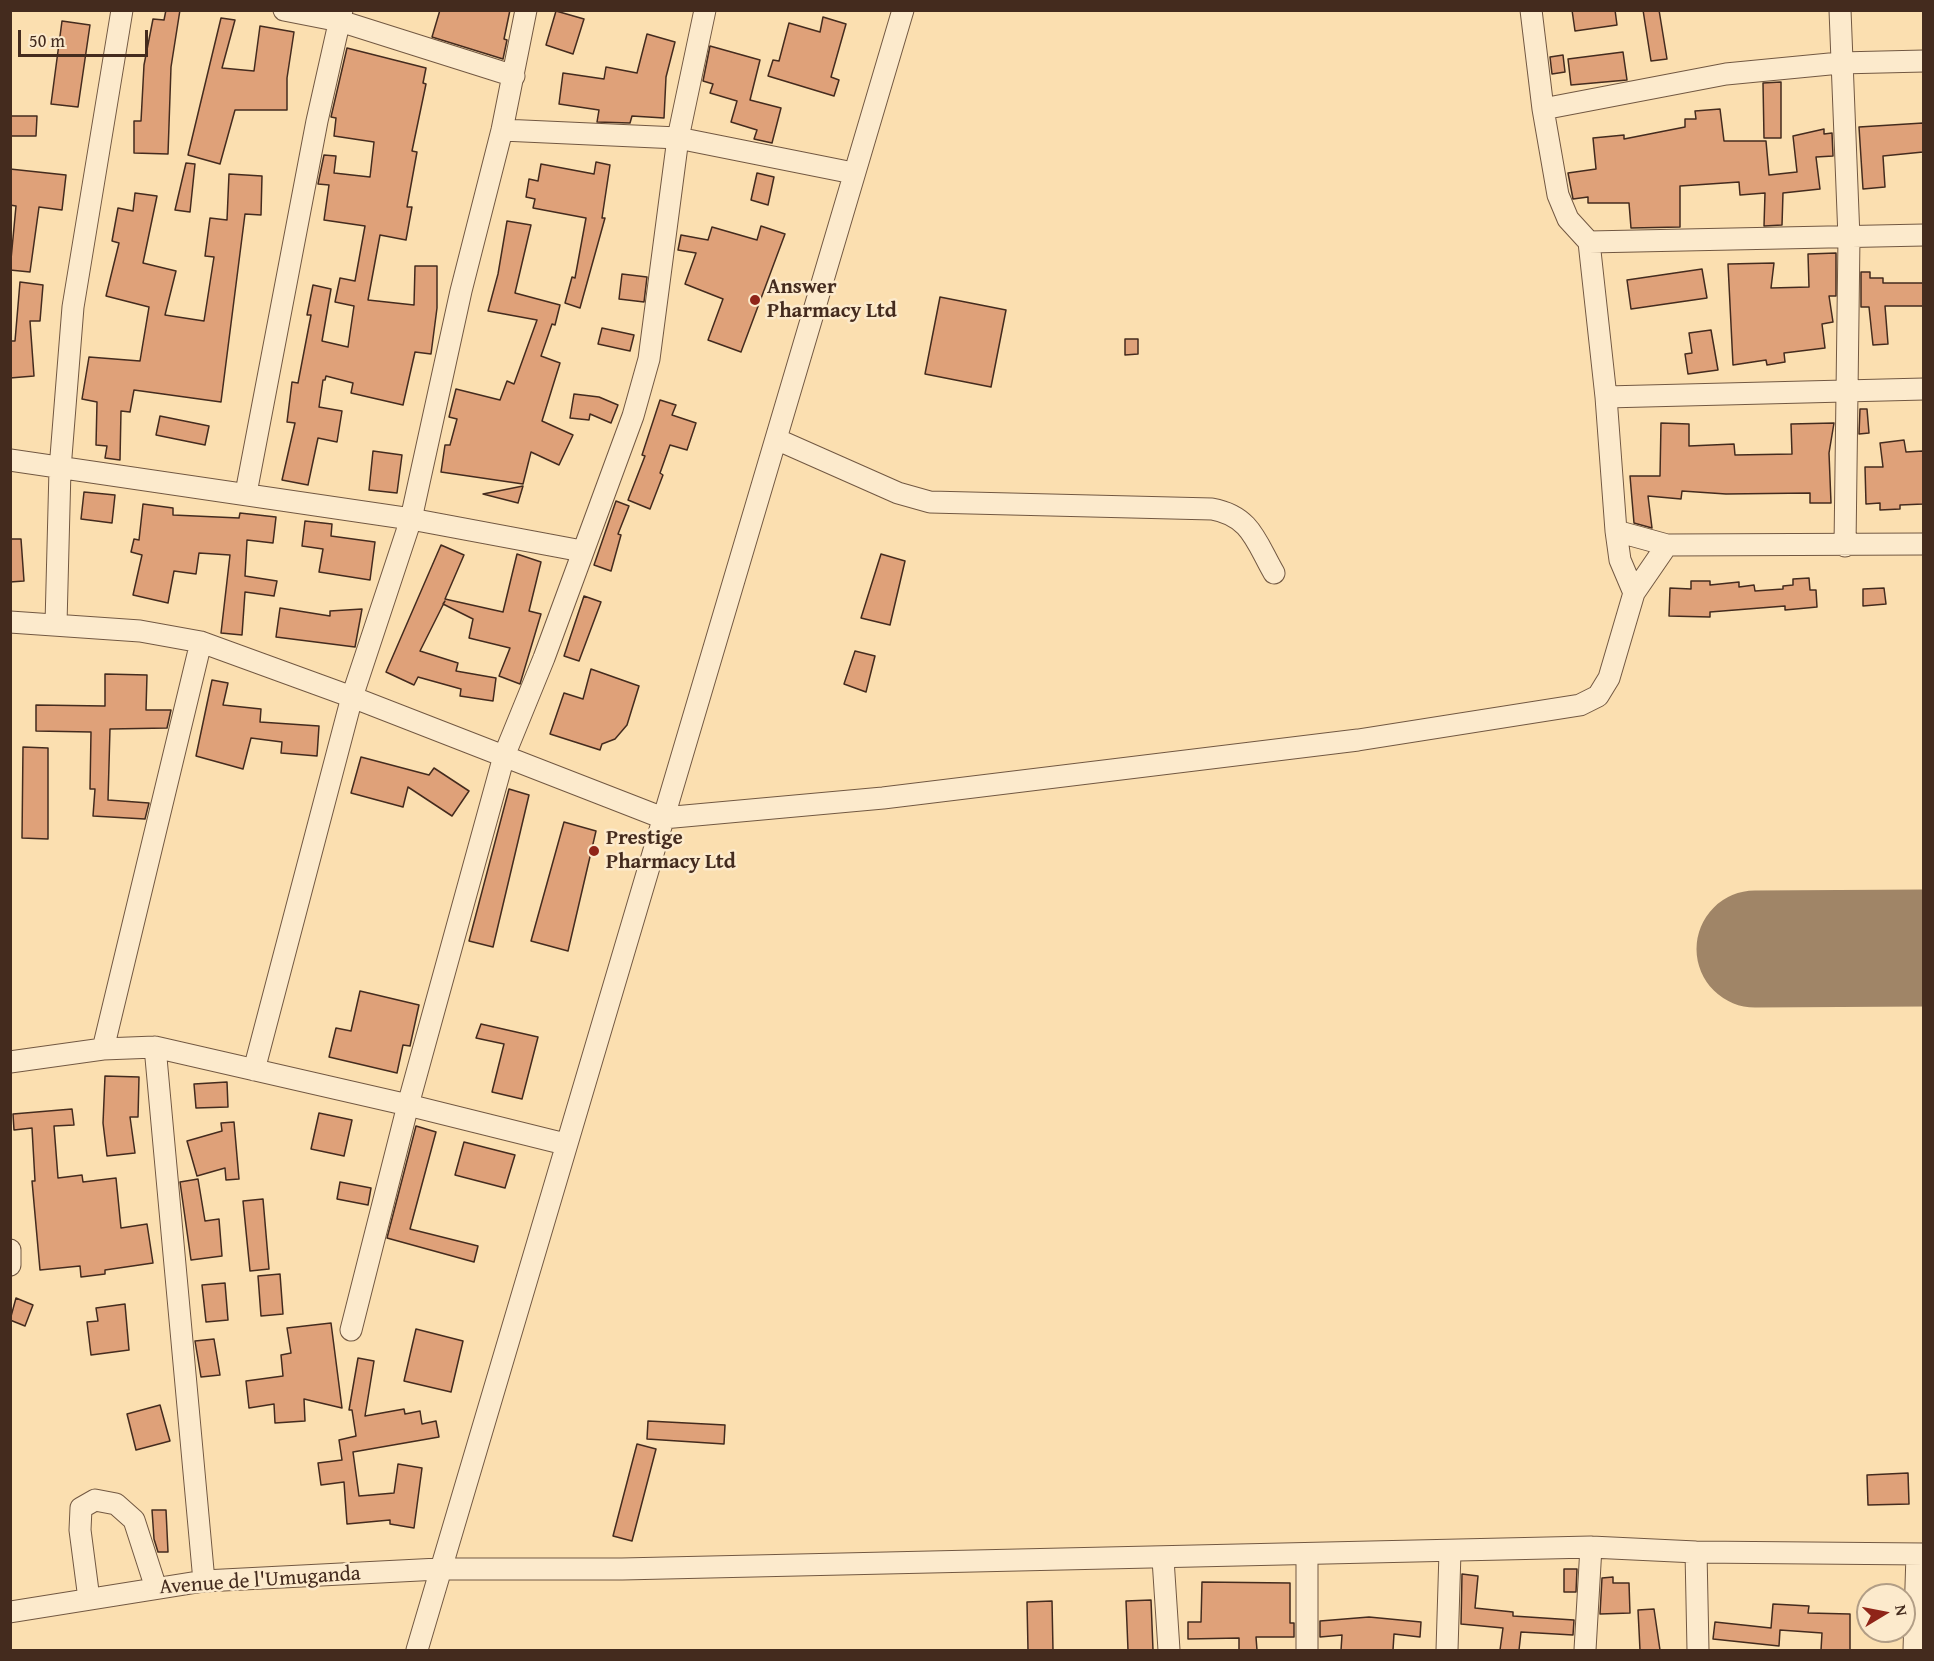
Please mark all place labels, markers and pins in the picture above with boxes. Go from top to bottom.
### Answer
place label: Answer Pharmacy Ltd [767,275,897,325]
marker: Answer Pharmacy Ltd [748,293,762,307]
place label: Prestige Pharmacy Ltd [606,826,736,876]
marker: Prestige Pharmacy Ltd [587,844,601,858]

